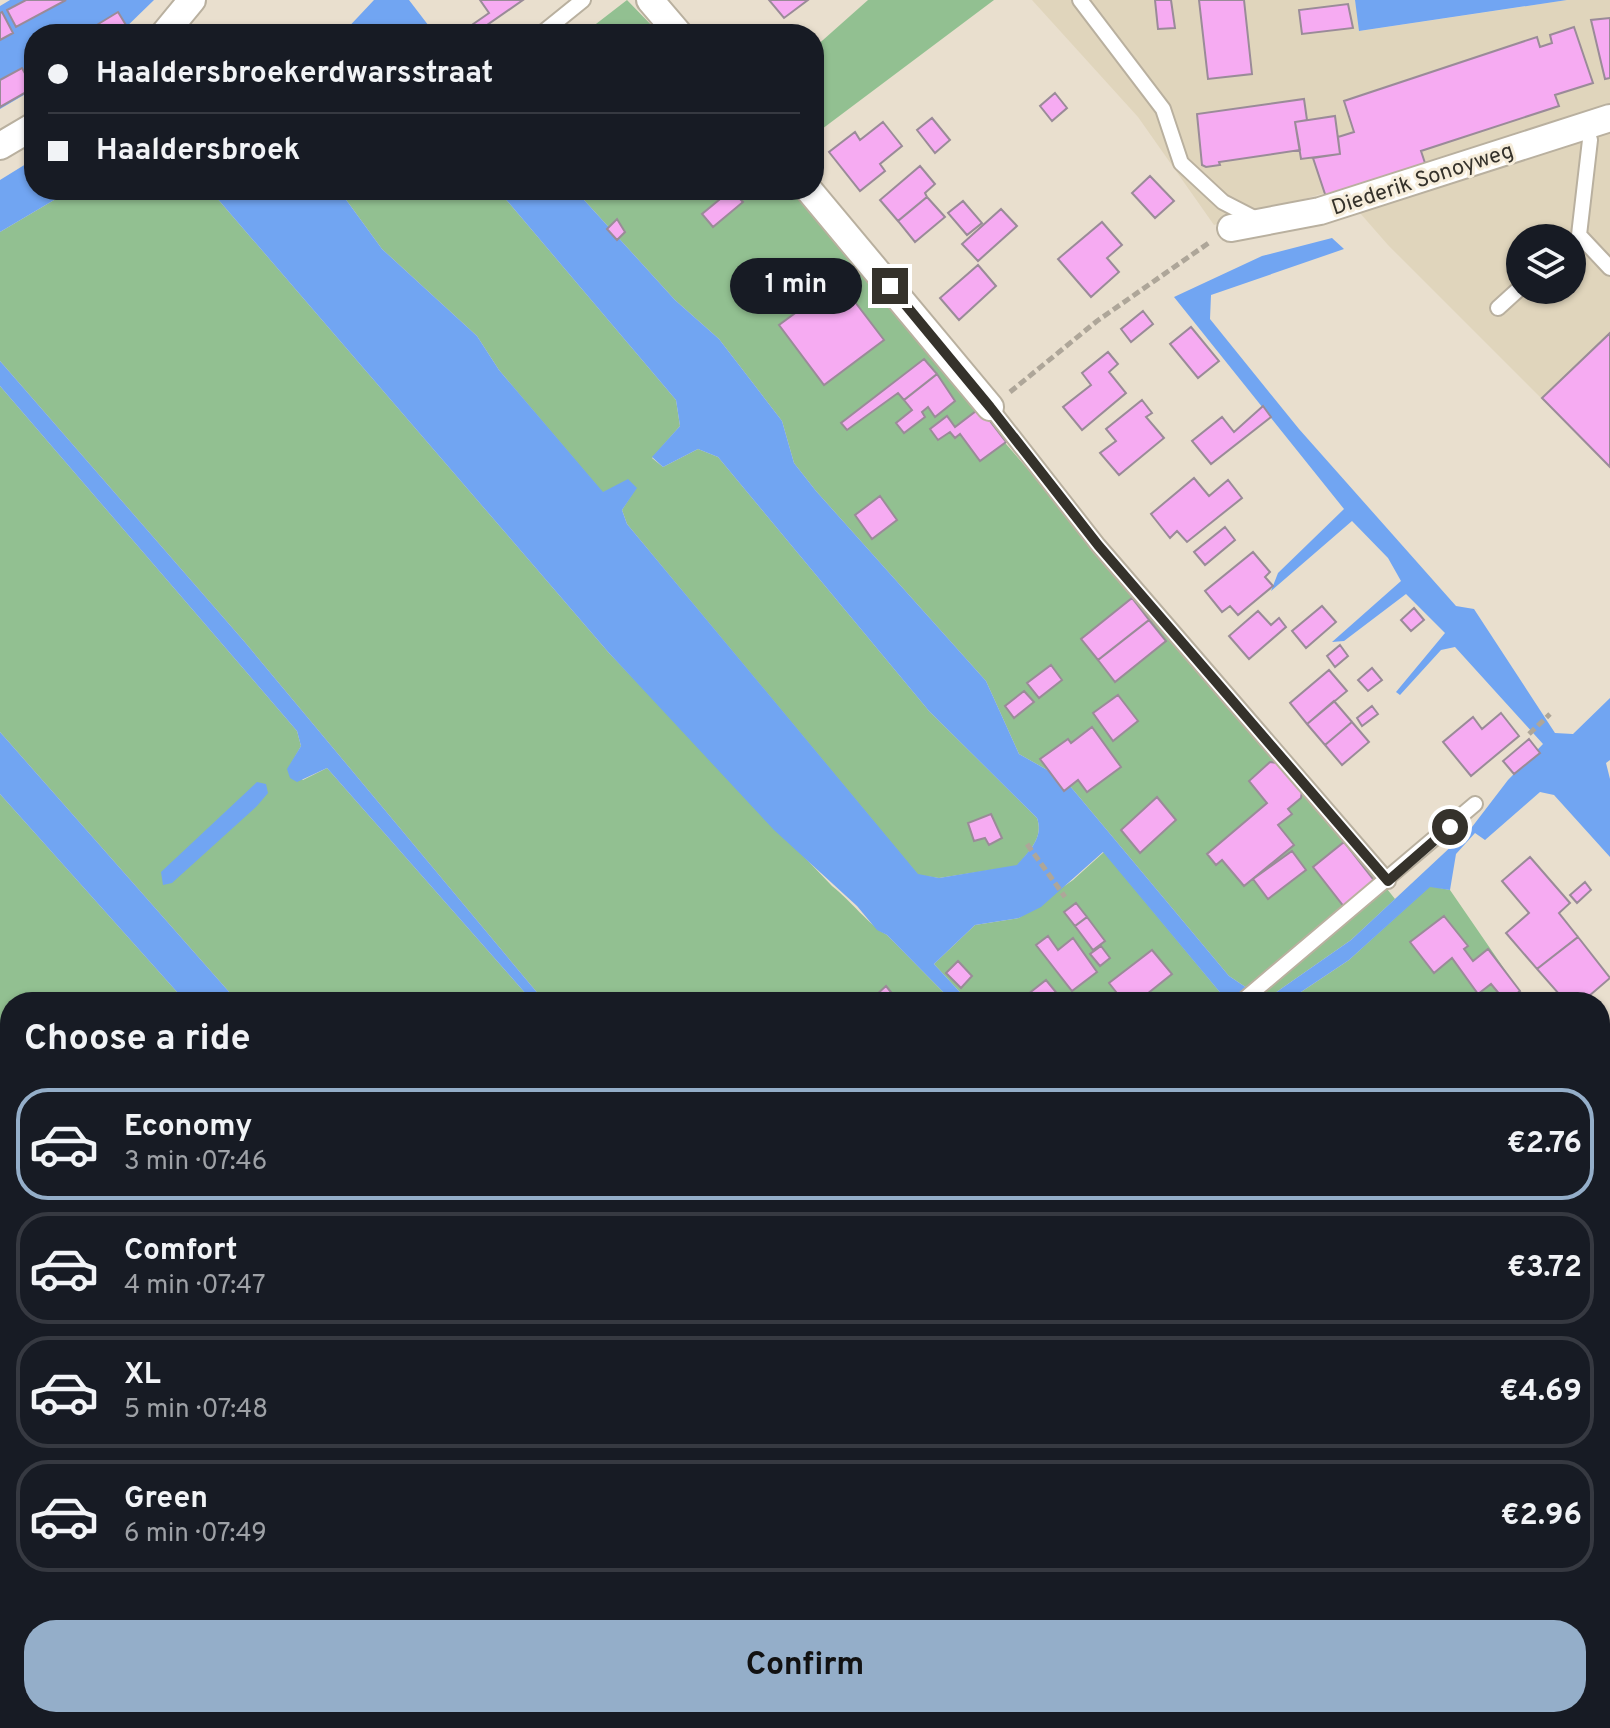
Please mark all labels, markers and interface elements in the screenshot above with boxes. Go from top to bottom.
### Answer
text: Haaldersbroekerdwarsstraat [96,56,493,93]
text: Haaldersbroek [96,133,300,170]
street label: Diederik Sonoyweg [1328,138,1517,223]
map controls [1506,224,1586,304]
button: layers [1506,224,1586,304]
callout: 1 min [730,258,862,314]
route end [872,268,908,304]
text: 1 min [765,269,827,302]
route start [1432,809,1468,845]
text: Choose a ride [24,1017,250,1063]
icon: car [28,1108,100,1180]
text: Economy [124,1109,252,1146]
text: €2.76 [1507,1126,1582,1163]
text: 3 min · 07:46 [124,1146,267,1179]
icon: car [28,1232,100,1304]
text: Comfort [124,1233,237,1270]
text: €3.72 [1507,1250,1582,1287]
text: 4 min · 07:47 [124,1270,266,1303]
icon: car [28,1356,100,1428]
text: XL [124,1357,161,1394]
text: €4.69 [1500,1374,1582,1411]
text: 5 min · 07:48 [124,1394,268,1427]
icon: car [28,1480,100,1552]
text: Green [124,1481,208,1518]
text: €2.96 [1500,1498,1582,1535]
text: 6 min · 07:49 [124,1518,267,1551]
button: Confirm [24,1620,1586,1712]

